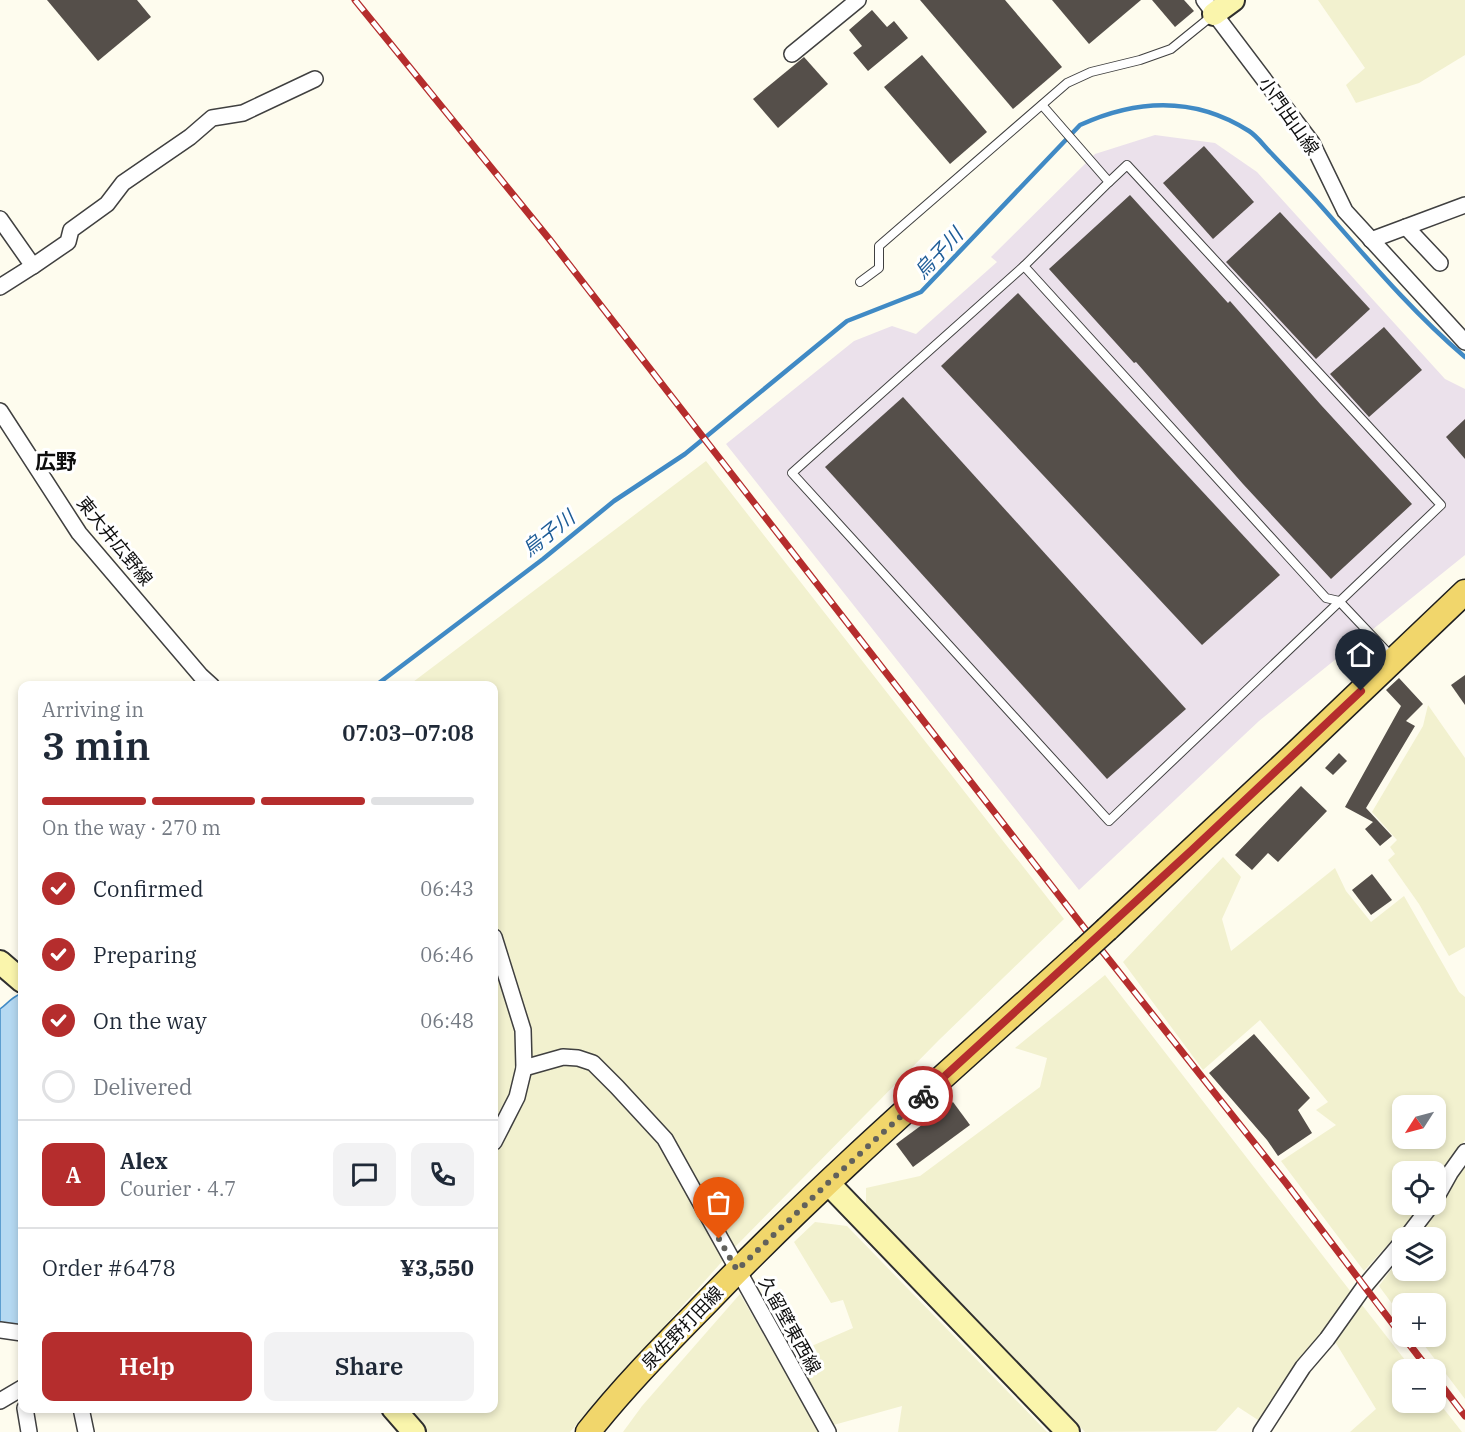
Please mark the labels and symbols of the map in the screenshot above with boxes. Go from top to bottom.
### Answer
street label: 小門出山線 [1254,73,1324,159]
water label: 烏子川 [908,220,970,284]
district label: 広野 [35,447,77,475]
street label: 東大井広野線 [72,492,158,590]
water label: 烏子川 [516,503,582,562]
pin [1335,629,1386,691]
courier [893,1066,953,1126]
north arrow [1392,1095,1446,1149]
pin [693,1177,744,1239]
street label: 久留壁東西線 [754,1272,826,1378]
street label: 泉佐野打田線 [636,1281,728,1375]

